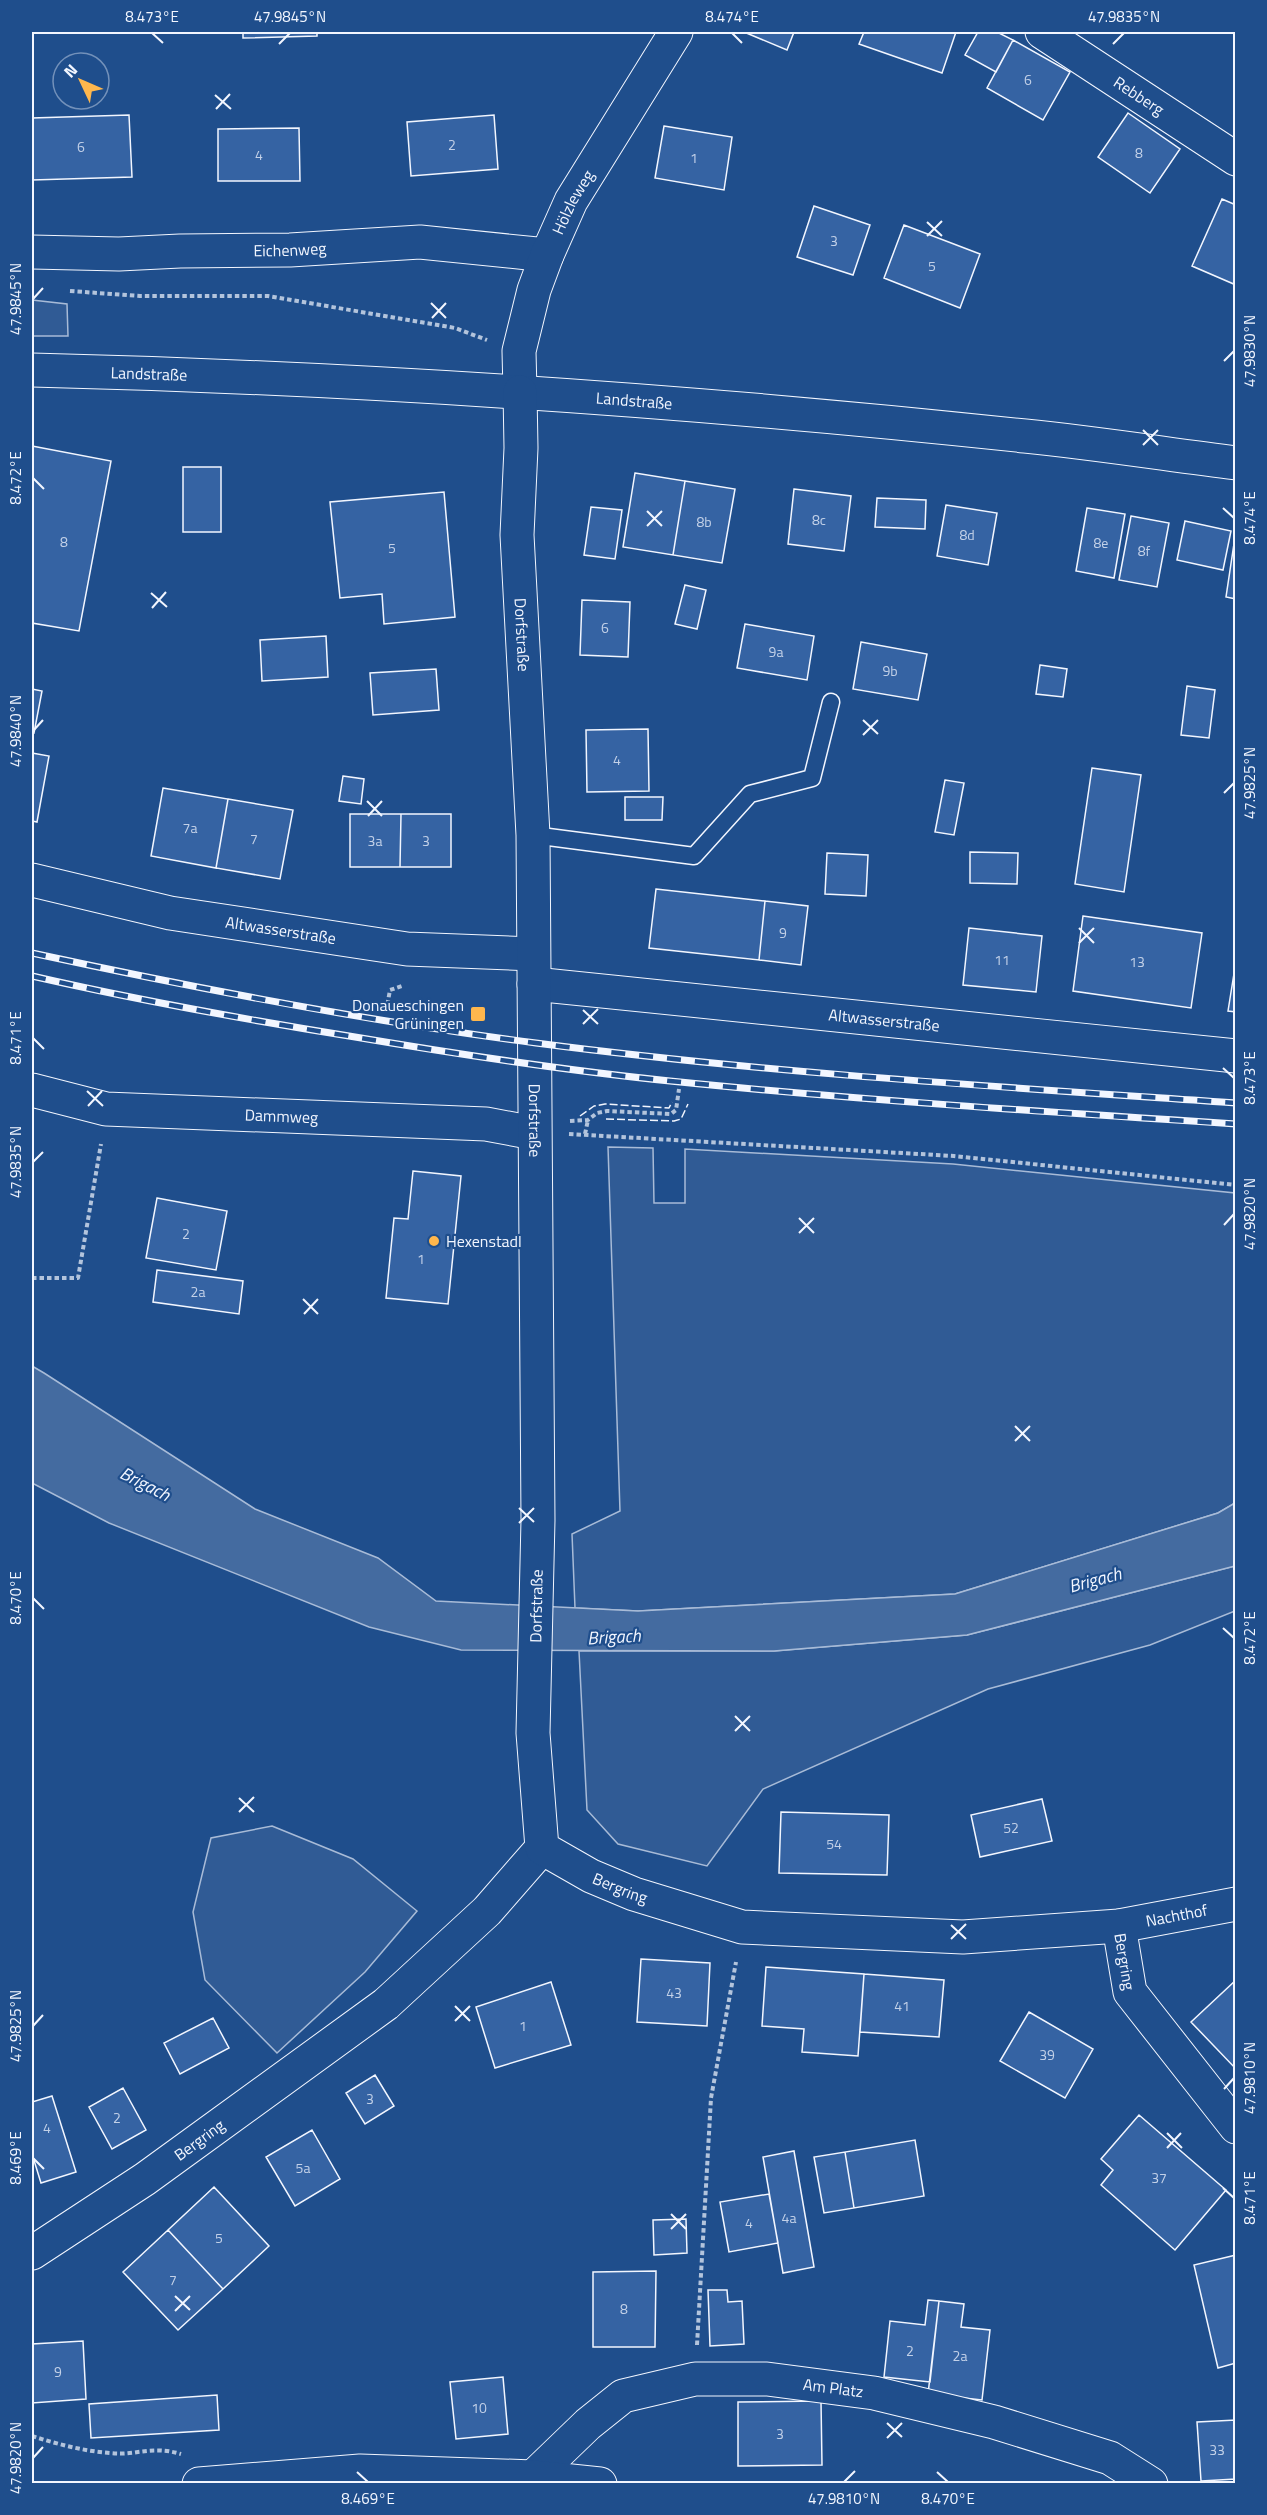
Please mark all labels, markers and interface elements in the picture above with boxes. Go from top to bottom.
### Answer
text: 8.473°E [125,5,179,28]
text: 47.9845°N [254,5,326,28]
text: 8.474°E [705,5,759,28]
text: 47.9835°N [1088,5,1160,28]
north arrow [51,51,111,111]
text: N [58,58,83,83]
house number: 6 [1024,69,1032,90]
street label: Rebberg [1109,70,1169,121]
house number: 2 [448,134,456,155]
house number: 6 [77,136,85,157]
house number: 8 [1135,142,1143,163]
house number: 4 [255,144,263,165]
house number: 1 [690,147,698,168]
street label: Hölzleweg [546,165,600,238]
house number: 3 [830,230,838,251]
street label: Eichenweg [253,236,327,262]
house number: 5 [928,255,936,276]
text: 47.9845°N [4,263,27,335]
text: 47.9830°N [1238,315,1261,387]
street label: Landstraße [110,360,188,387]
street label: Landstraße [595,386,673,415]
text: 8.472°E [4,451,27,505]
text: 8.474°E [1238,491,1261,545]
house number: 8c [812,509,826,530]
house number: 8b [696,511,712,532]
house number: 8d [959,524,975,545]
house number: 8 [60,531,68,552]
house number: 8e [1094,532,1108,553]
house number: 5 [388,537,396,558]
house number: 8f [1138,540,1151,561]
street label: Dorfstraße [508,597,536,672]
house number: 6 [601,617,609,638]
house number: 9a [769,641,783,662]
house number: 9b [882,660,898,681]
text: 47.9840°N [4,695,27,767]
text: 47.9825°N [1238,747,1261,819]
house number: 4 [613,749,621,770]
house number: 7a [183,817,197,838]
house number: 7 [250,828,258,849]
house number: 3a [368,830,382,851]
house number: 3 [422,830,430,851]
street label: Altwasserstraße [224,910,338,950]
house number: 9 [779,922,787,943]
house number: 11 [994,949,1010,970]
house number: 13 [1129,951,1145,972]
place label: Donaueschingen Grüningen [352,993,464,1035]
street label: Altwasserstraße [827,1002,941,1038]
marker: Donaueschingen Grüningen [469,1005,487,1023]
text: 8.471°E [4,1011,27,1065]
text: 8.473°E [1238,1051,1261,1105]
street label: Dorfstraße [523,1084,547,1157]
street label: Dammweg [244,1102,319,1129]
text: 47.9835°N [4,1126,27,1198]
text: 47.9820°N [1238,1178,1261,1250]
house number: 2 [182,1223,190,1244]
place label: Hexenstadl [446,1229,522,1253]
marker: Hexenstadl [427,1234,441,1248]
house number: 1 [417,1248,425,1269]
house number: 2a [191,1281,205,1302]
water label: Brigach [115,1459,176,1508]
water label: Brigach [1066,1559,1125,1599]
street label: Dorfstraße [523,1569,549,1643]
text: 8.470°E [4,1571,27,1625]
text: 8.472°E [1238,1611,1261,1665]
water label: Brigach [587,1622,642,1651]
house number: 52 [1003,1817,1019,1838]
house number: 54 [826,1833,842,1854]
street label: Bergring [589,1866,651,1909]
street label: Nachthof [1144,1898,1210,1933]
street label: Bergring [1108,1931,1141,1992]
house number: 43 [666,1982,682,2003]
text: 47.9825°N [4,1990,27,2062]
house number: 41 [894,1995,910,2016]
house number: 1 [519,2015,527,2036]
text: 47.9810°N [1238,2042,1261,2114]
house number: 39 [1039,2044,1055,2065]
house number: 3 [366,2088,374,2109]
house number: 2 [113,2107,121,2128]
street label: Bergring [169,2113,229,2166]
house number: 4 [43,2117,51,2138]
text: 8.469°E [4,2131,27,2185]
house number: 5a [296,2157,310,2178]
house number: 37 [1151,2167,1167,2188]
text: 8.471°E [1238,2171,1261,2225]
house number: 4a [782,2207,796,2228]
house number: 4 [745,2212,753,2233]
house number: 5 [215,2227,223,2248]
house number: 7 [169,2269,177,2290]
house number: 8 [620,2298,628,2319]
house number: 2 [906,2340,914,2361]
house number: 2a [953,2345,967,2366]
house number: 9 [54,2361,62,2382]
street label: Am Platz [802,2372,865,2403]
house number: 10 [471,2397,487,2418]
text: 47.9820°N [4,2422,27,2494]
house number: 3 [776,2423,784,2444]
house number: 33 [1209,2439,1225,2460]
text: 8.469°E [341,2487,395,2510]
text: 47.9810°N [808,2487,880,2510]
text: 8.470°E [921,2487,975,2510]

